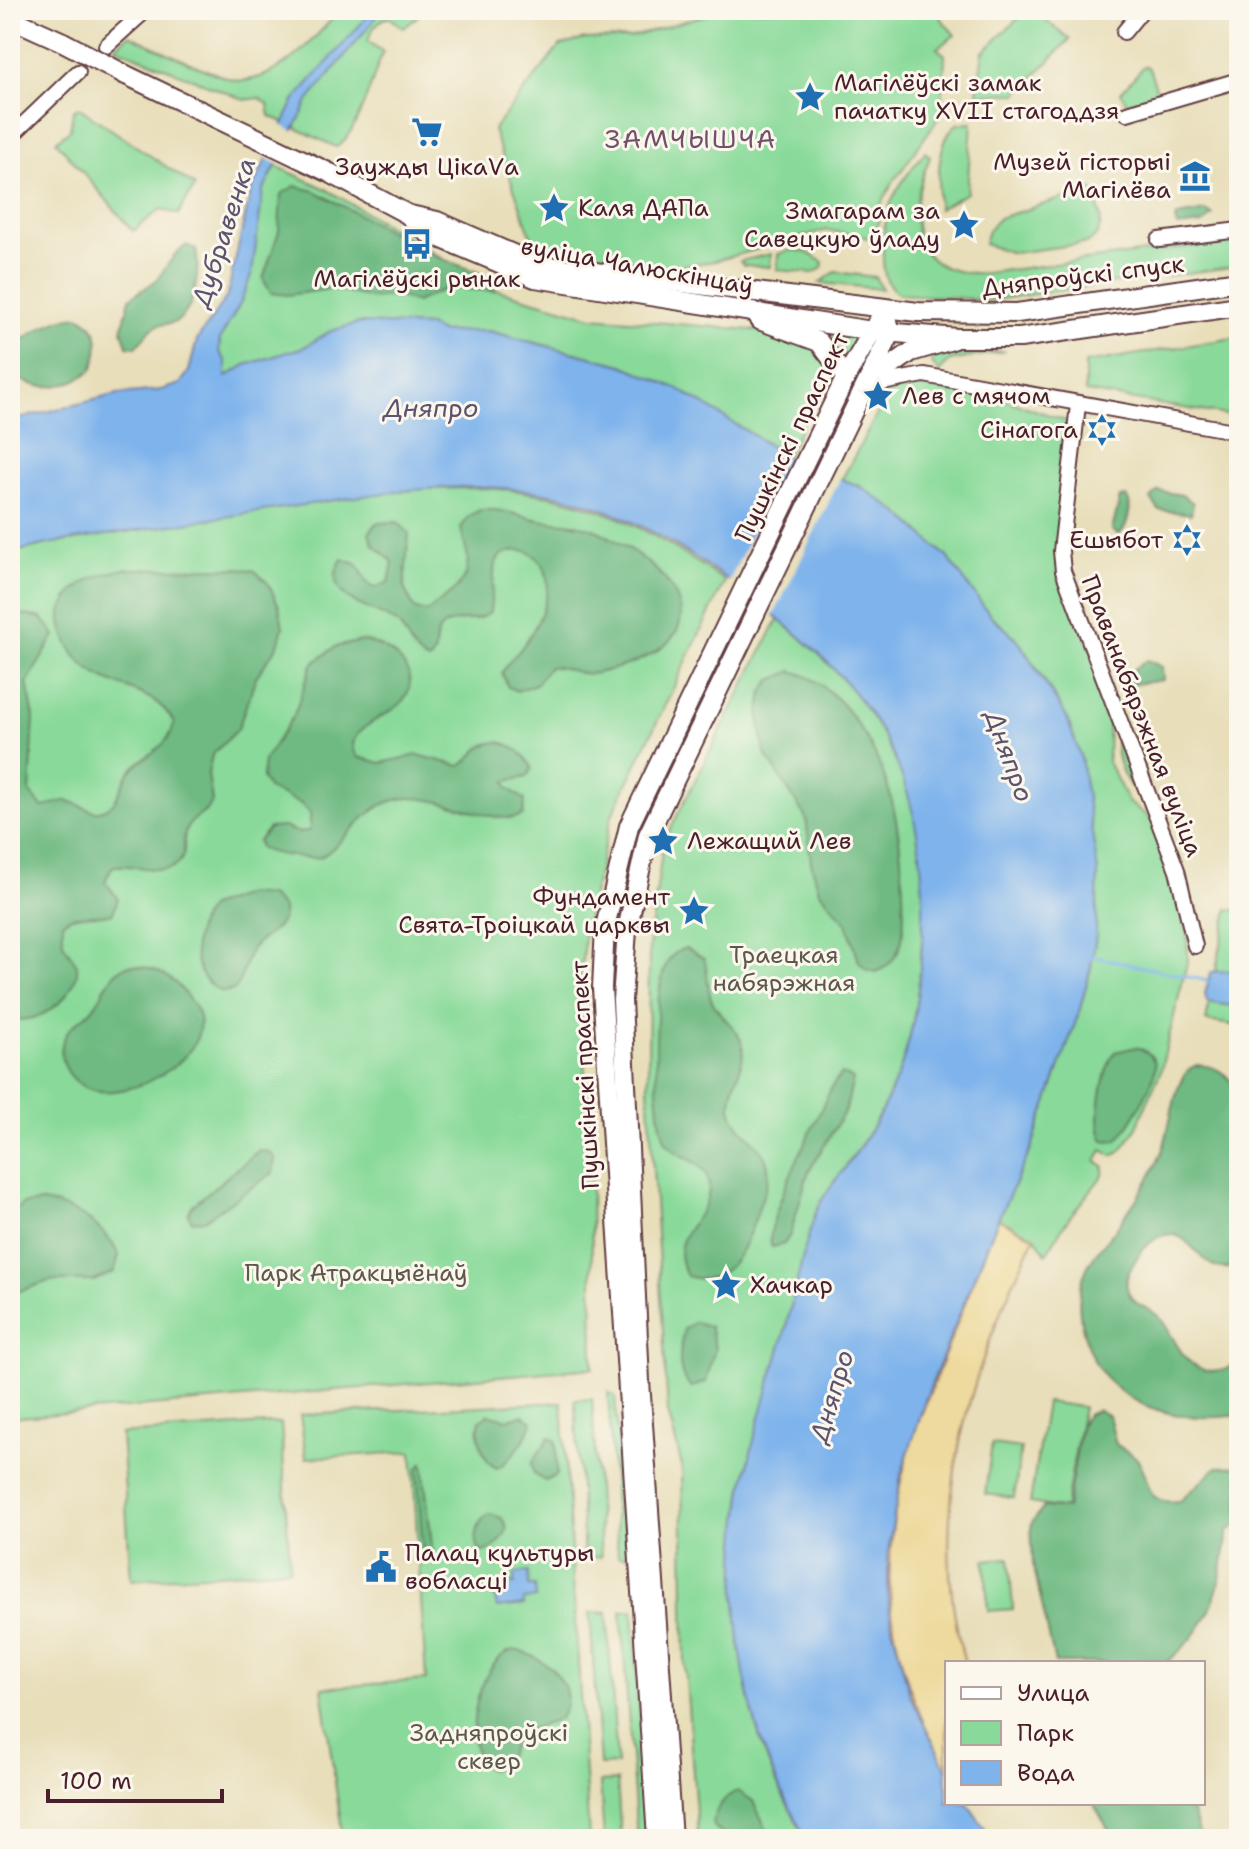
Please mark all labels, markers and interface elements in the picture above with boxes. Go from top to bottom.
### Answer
place label: Магілёўскі замак пачатку XVII стагоддзя [834,67,1120,127]
place icon: Магілёўскі замак пачатку XVII стагоддзя [793,80,827,114]
supermarket icon: Заужды ЦікаVа [410,115,444,149]
district label: ЗАМЧЫШЧА [605,121,777,156]
place label: Музей гісторыі Магілёва [993,146,1171,206]
place label: Заужды ЦікаVа [335,151,519,183]
water label: Дубравенка [182,153,264,313]
museum icon: Музей гісторыі Магілёва [1178,159,1212,193]
place icon: Каля ДАПа [537,191,571,225]
place label: Каля ДАПа [578,192,709,224]
place label: Змагарам за Савецкую ўладу [744,195,940,255]
place icon: Змагарам за Савецкую ўладу [947,208,981,242]
bus stop icon: Магілёўскі рынак [400,227,434,261]
street label: вуліца Чалюскінцаў [518,230,756,302]
street label: Дняпроўскі спуск [980,248,1186,304]
place label: Магілёўскі рынак [314,263,521,295]
street label: Пушкінскі праспект [727,326,857,547]
place icon: Лев с мячом [861,379,895,413]
place label: Лев с мячом [902,380,1050,412]
water label: Дняпро [381,390,479,425]
synagogue icon: Сінагога [1085,413,1119,447]
place label: Сінагога [980,414,1078,446]
synagogue icon: Ешыбот [1170,523,1204,557]
place label: Ешыбот [1069,524,1164,556]
street label: Праванабярэжная вуліца [1073,571,1211,861]
water label: Дняпро [977,703,1043,807]
place icon: Лежащий Лев [646,824,680,858]
place label: Лежащий Лев [687,825,852,857]
place label: Фундамент Свята-Троіцкай царквы [398,881,671,941]
place icon: Фундамент Свята-Троіцкай царквы [677,894,711,928]
park label: Траецкая набярэжная [713,939,855,999]
street label: Пушкінскі праспект [563,959,607,1190]
park label: Парк Атракцыёнаў [244,1257,468,1289]
place icon: Хачкар [709,1268,743,1302]
place label: Хачкар [750,1269,833,1301]
water label: Дняпро [800,1345,862,1448]
place label: Палац культуры вобласці [405,1537,595,1597]
public building icon: Палац культуры вобласці [364,1550,398,1584]
legend [945,1661,1205,1805]
text: Улица [1017,1677,1090,1709]
park label: Задняпроўскі сквер [410,1717,568,1777]
text: Парк [1017,1717,1074,1749]
scale bar [48,1753,222,1803]
text: Вода [1017,1757,1075,1789]
text: 100 m [60,1765,132,1797]

